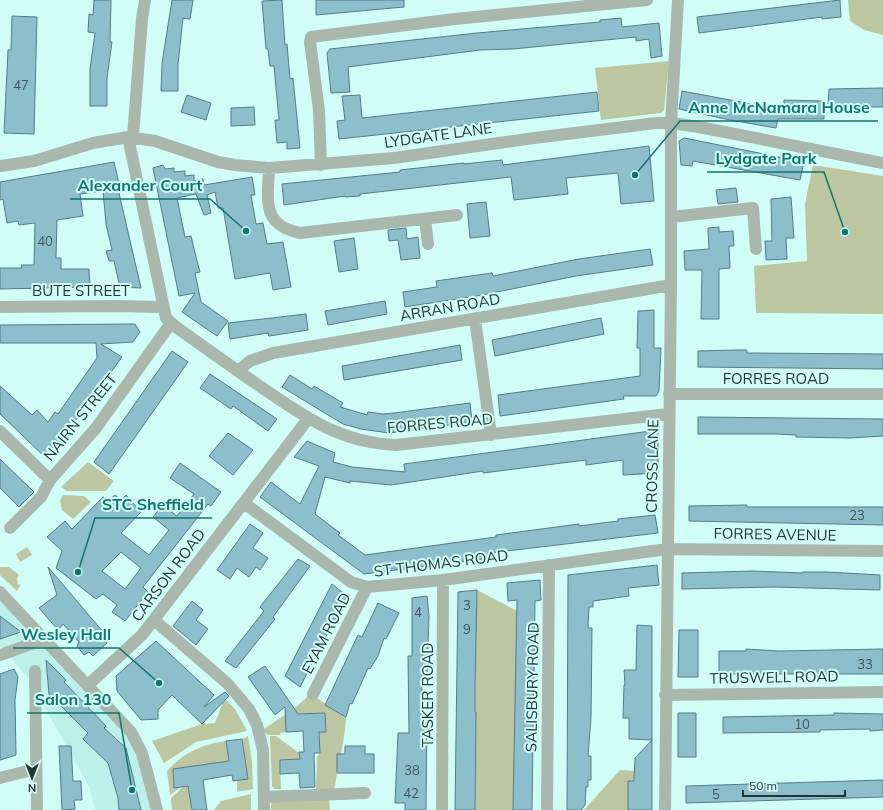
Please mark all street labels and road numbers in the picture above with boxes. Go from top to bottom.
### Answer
street label: LYDGATE LANE [383,118,493,152]
street label: BUTE STREET [32,281,130,300]
street label: ARRAN ROAD [398,289,502,325]
street label: FORRES ROAD [723,369,829,388]
street label: NAIRN STREET [39,370,121,464]
street label: FORRES ROAD [386,409,494,437]
street label: CROSS LANE [642,419,662,513]
street label: FORRES AVENUE [713,523,837,545]
street label: CARSON ROAD [127,525,209,625]
street label: ST THOMAS ROAD [373,545,509,581]
street label: EYAM ROAD [297,589,355,677]
street label: SALISBURY ROAD [521,622,543,752]
street label: TASKER ROAD [418,643,437,747]
street label: TRUSWELL ROAD [709,666,839,688]

